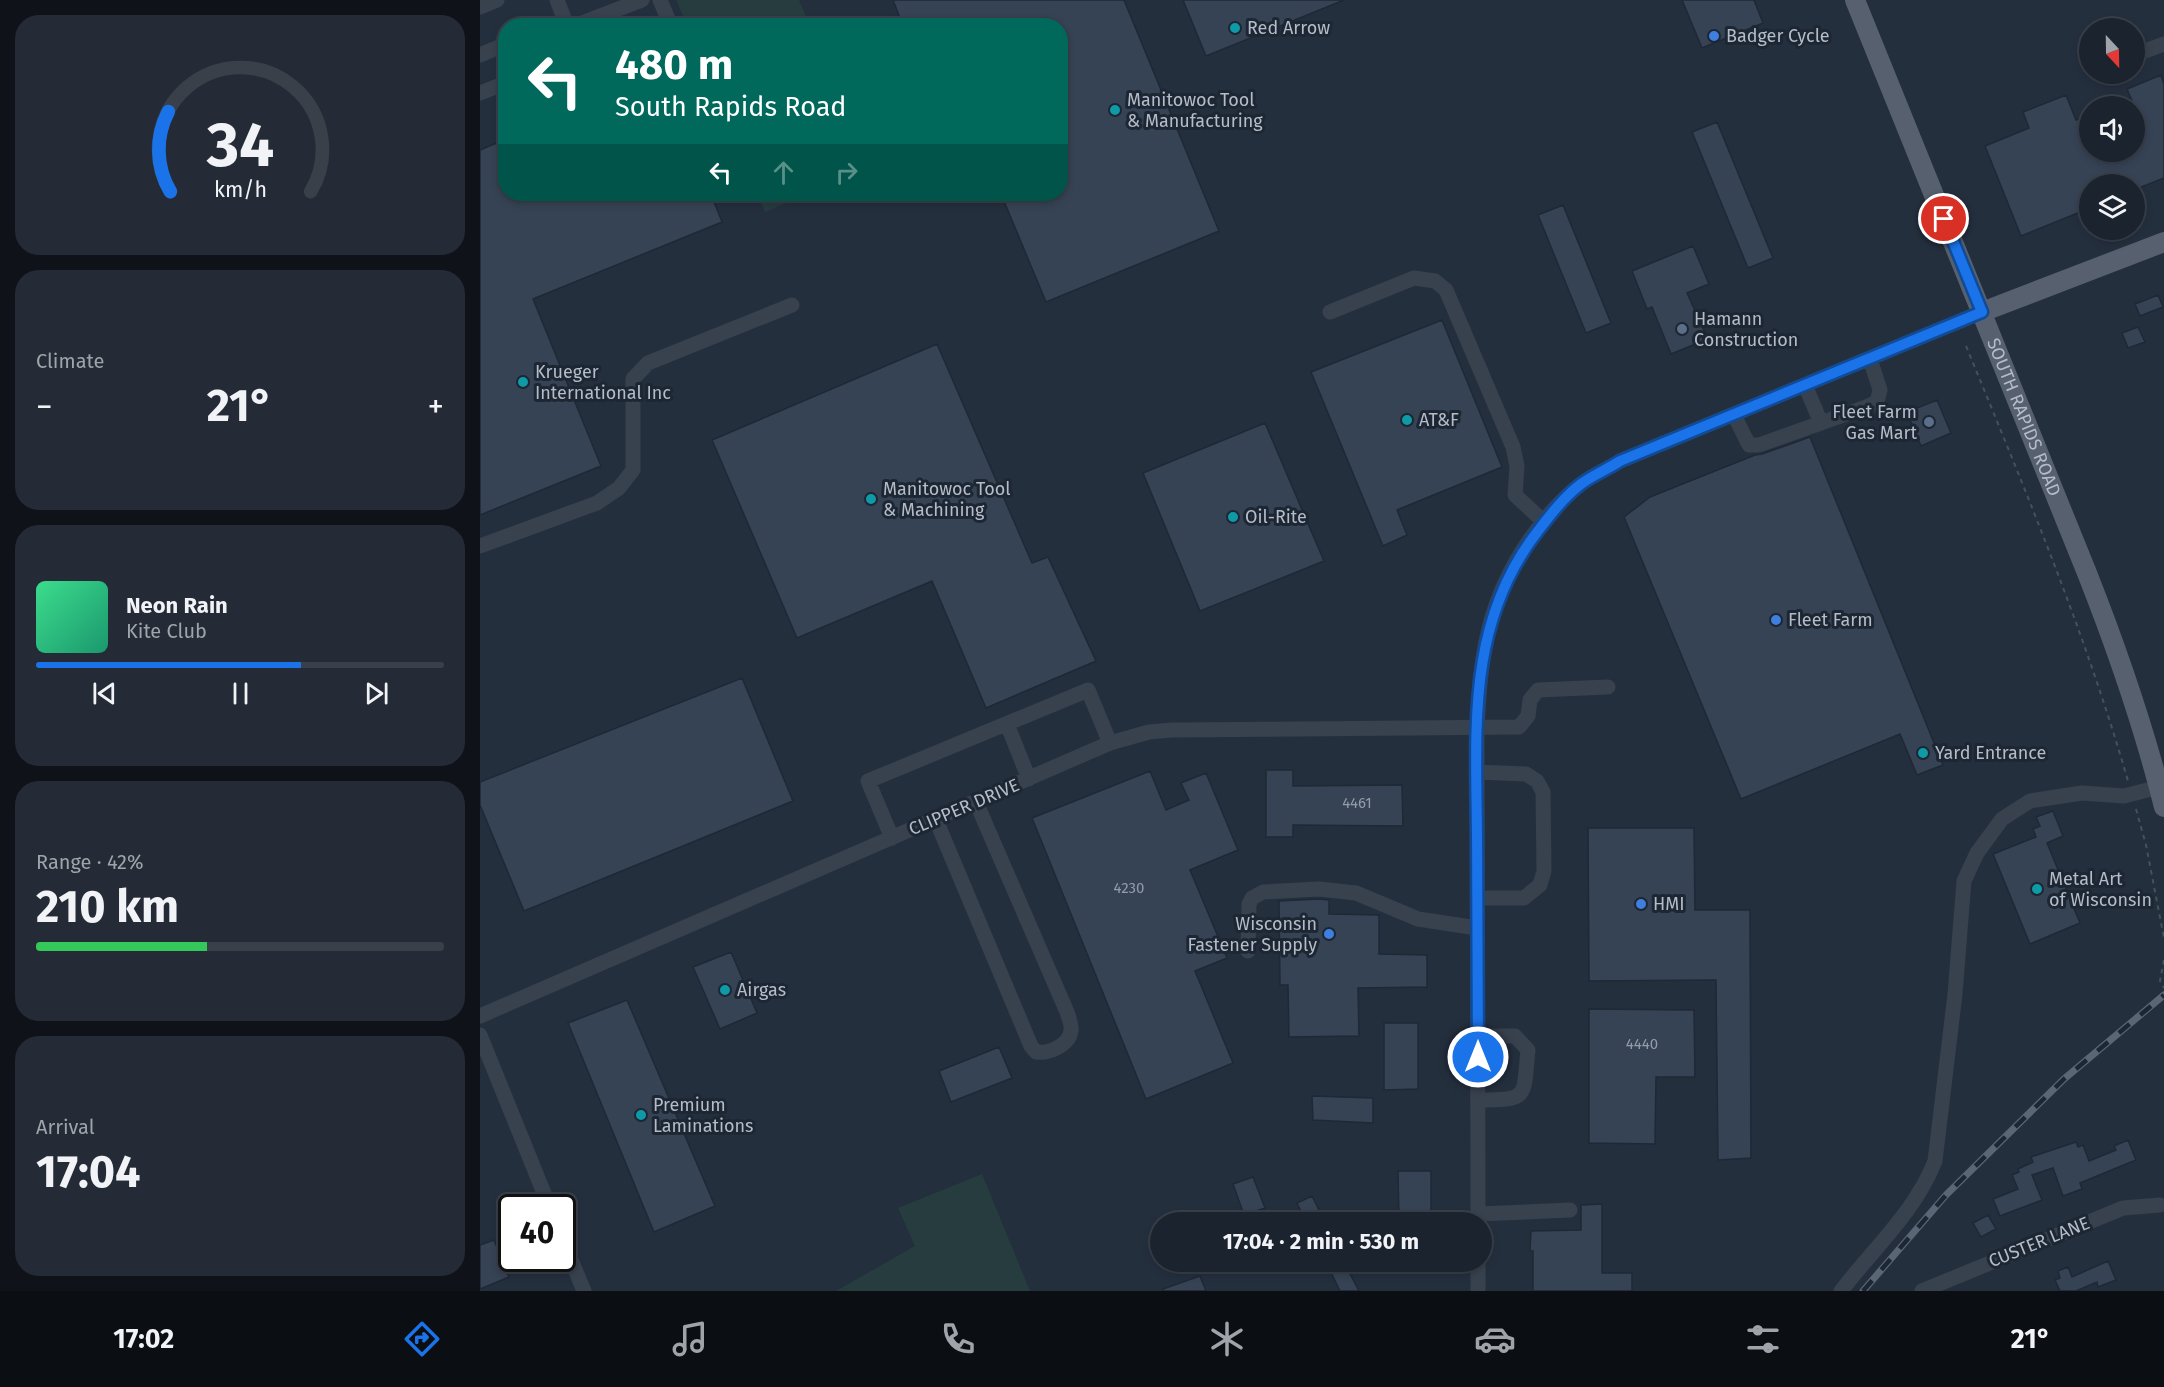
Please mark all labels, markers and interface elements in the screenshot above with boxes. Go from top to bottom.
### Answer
place label: Red Arrow [1247,17,1330,39]
north arrow [2079,18,2145,84]
map controls [2079,18,2145,240]
marker: Red Arrow [1228,21,1242,35]
place label: Badger Cycle [1726,25,1830,47]
marker: Badger Cycle [1707,29,1721,43]
text: 480 m [615,40,733,90]
icon: left [516,42,594,120]
place label: Manitowoc Tool & Manufacturing [1127,89,1263,132]
text: South Rapids Road [615,91,847,123]
button: sound [2079,96,2145,162]
marker: Manitowoc Tool & Manufacturing [1108,103,1122,117]
text: 34 [205,108,274,183]
icon: left [704,156,737,189]
icon: ahead [767,156,800,189]
icon: right [830,156,863,189]
button: layers [2079,174,2145,240]
text: km/h [213,177,267,203]
pin [1918,193,1969,244]
icon: arrive [1927,202,1960,235]
place label: Hamann Construction [1694,308,1798,351]
marker: Hamann Construction [1675,322,1689,336]
street label: SOUTH RAPIDS ROAD [1982,335,2066,499]
text: Climate [36,349,104,373]
place label: Krueger International Inc [535,361,671,404]
marker: Krueger International Inc [516,375,530,389]
text: 21° [207,379,273,433]
text: − [36,387,53,427]
text: + [428,387,444,427]
place label: Fleet Farm Gas Mart [1832,401,1917,444]
place label: AT&F [1419,409,1459,431]
marker: AT&F [1400,413,1414,427]
marker: Fleet Farm Gas Mart [1922,415,1936,429]
place label: Manitowoc Tool & Machining [883,478,1011,521]
marker: Manitowoc Tool & Machining [864,492,878,506]
place label: Oil-Rite [1245,506,1307,528]
marker: Oil-Rite [1226,510,1240,524]
text: Neon Rain [126,592,228,619]
place label: Fleet Farm [1788,609,1873,631]
marker: Fleet Farm [1769,613,1783,627]
text: Kite Club [126,619,207,643]
icon: previous [88,677,121,710]
icon: pause [224,677,257,710]
icon: next [360,677,393,710]
place label: Yard Entrance [1935,742,2046,764]
marker: Yard Entrance [1916,746,1930,760]
street label: CLIPPER DRIVE [905,774,1023,840]
house number: 4461 [1342,794,1372,812]
text: Range · 42% [36,850,144,874]
place label: Metal Art of Wisconsin [2049,868,2152,911]
house number: 4230 [1114,879,1144,897]
text: 210 km [36,880,179,934]
marker: Metal Art of Wisconsin [2030,882,2044,896]
place label: HMI [1653,893,1685,915]
marker: HMI [1634,897,1648,911]
place label: Wisconsin Fastener Supply [1187,913,1317,956]
marker: Wisconsin Fastener Supply [1322,927,1336,941]
place label: Airgas [737,979,786,1001]
marker: Airgas [718,983,732,997]
position arrow [1446,1025,1510,1089]
house number: 4440 [1626,1035,1658,1053]
place label: Premium Laminations [653,1094,753,1137]
marker: Premium Laminations [634,1108,648,1122]
text: Arrival [36,1115,95,1139]
text: 17:04 [36,1145,141,1199]
speed limit sign: 40 [498,1194,576,1272]
street label: CUSTER LANE [1985,1212,2093,1272]
text: 17:04 · 2 min · 530 m [1223,1228,1419,1255]
icon: directions [401,1318,443,1360]
icon: music [669,1318,711,1360]
icon: phone [937,1318,979,1360]
icon: climate [1206,1318,1248,1360]
icon: car [1474,1318,1516,1360]
icon: filters [1742,1318,1784,1360]
text: 17:02 [113,1323,174,1355]
text: 21° [2011,1323,2051,1355]

